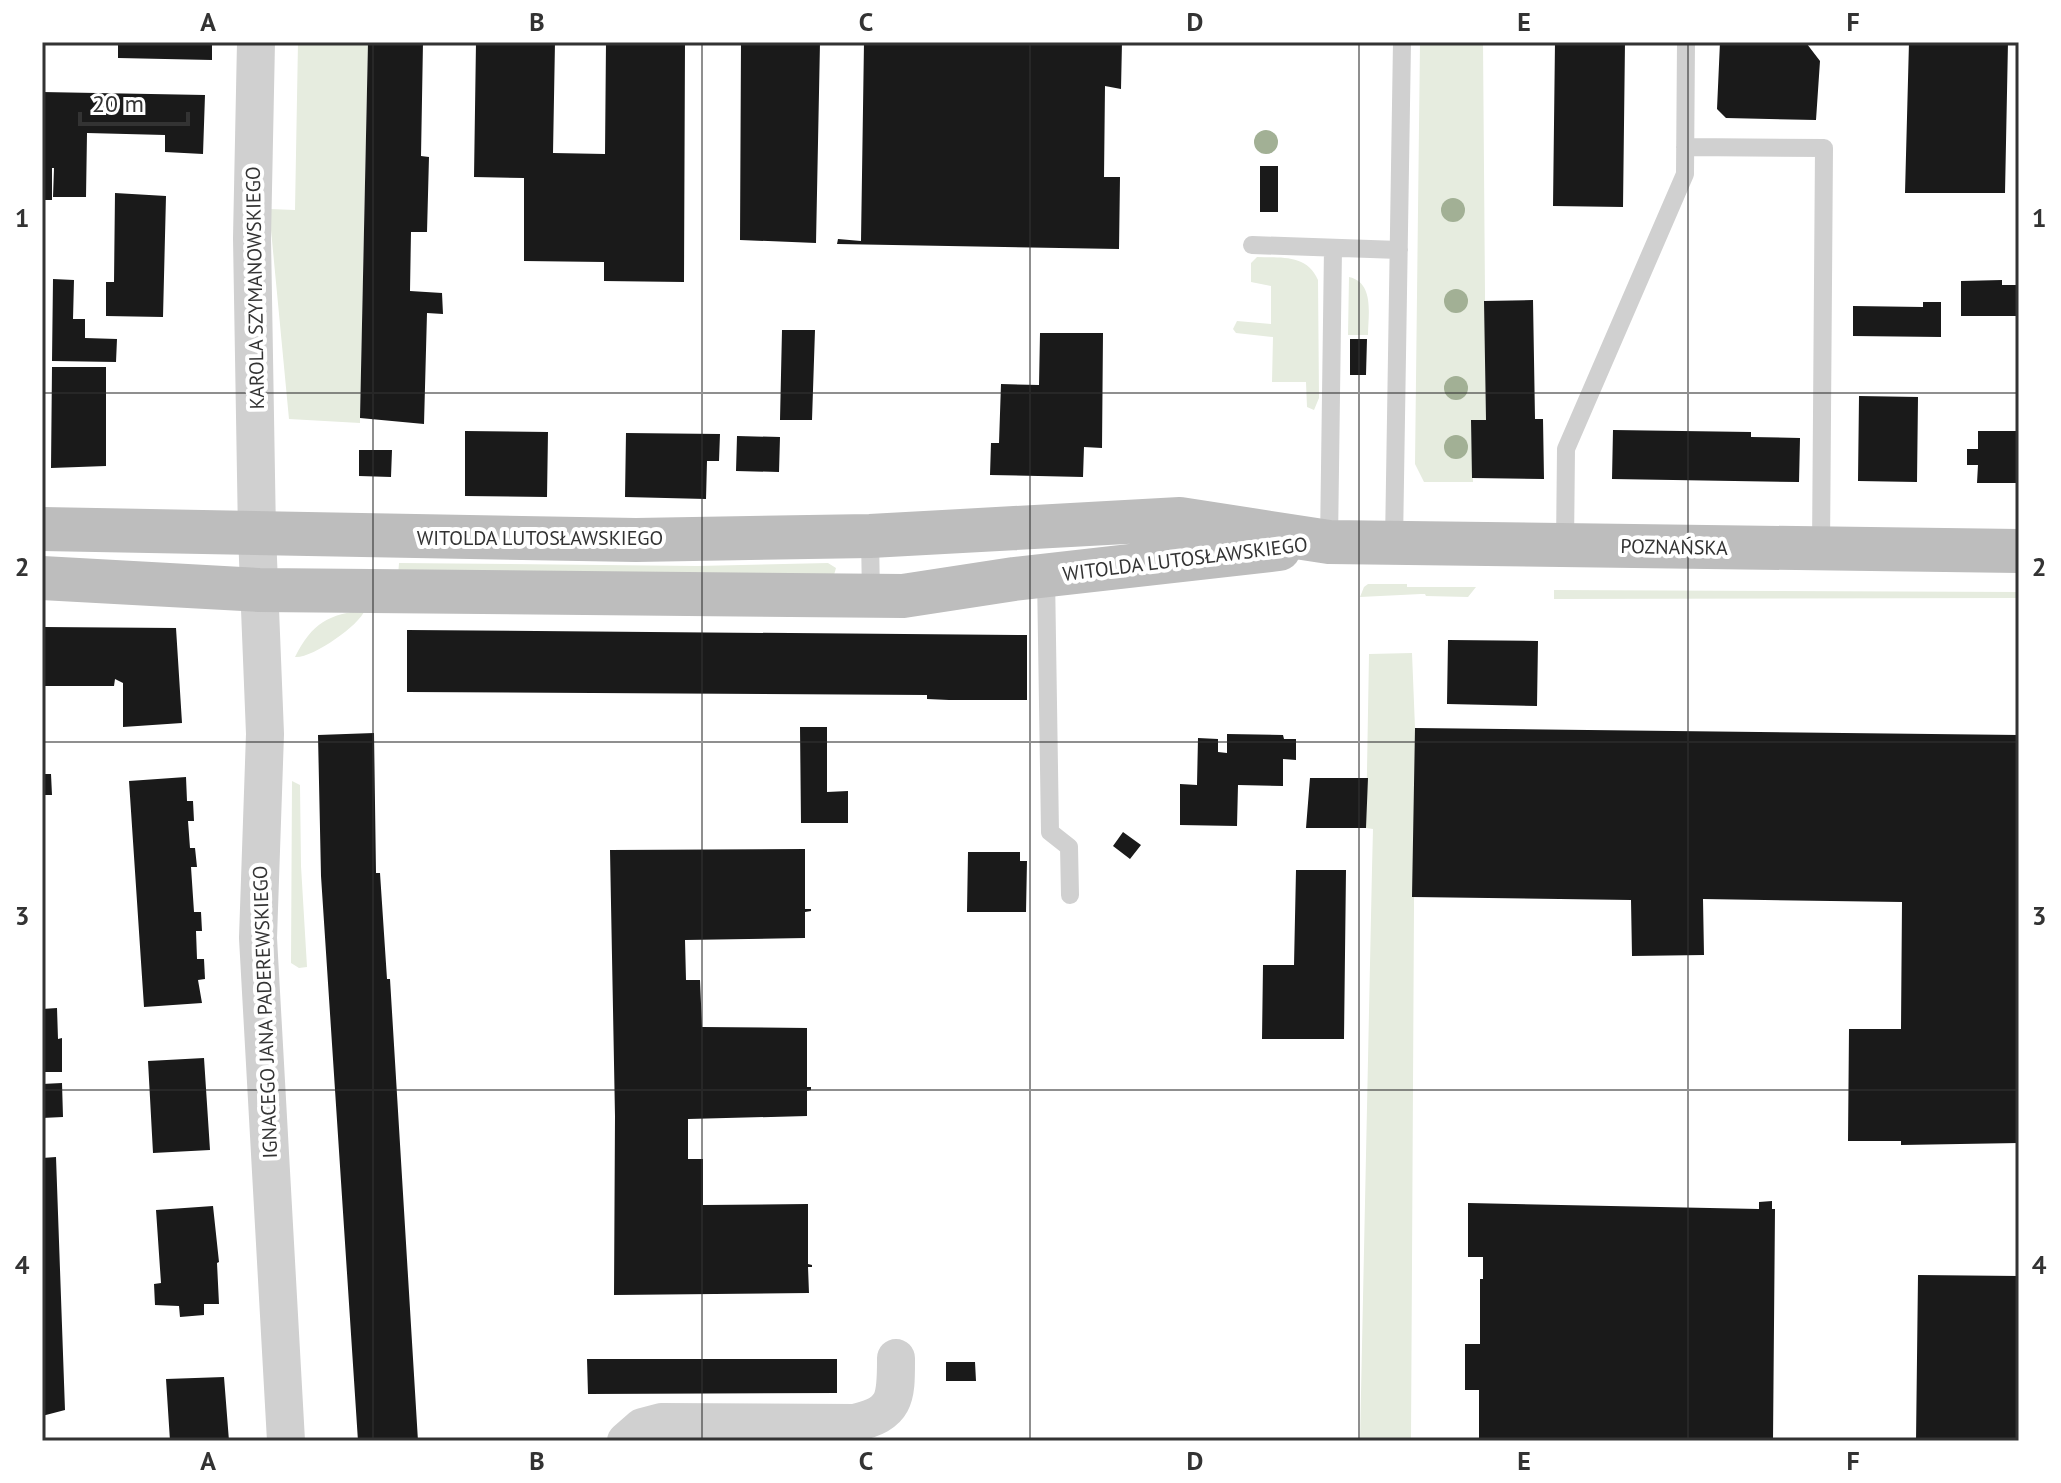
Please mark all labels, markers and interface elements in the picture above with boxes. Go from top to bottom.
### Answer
text: A [200,5,216,38]
text: B [529,5,545,38]
text: C [859,5,873,38]
text: D [1187,5,1203,38]
text: E [1517,5,1531,38]
text: F [1846,5,1860,38]
scale bar [80,76,188,126]
text: 20 m [92,88,144,119]
street label: KAROLA SZYMANOWSKIEGO [240,166,270,410]
text: 1 [15,201,29,234]
text: 1 [2032,201,2046,234]
street label: WITOLDA LUTOSŁAWSKIEGO [417,525,663,551]
street label: WITOLDA LUTOSŁAWSKIEGO [1061,531,1309,587]
street label: POZNAŃSKA [1620,533,1728,561]
text: 2 [15,550,29,583]
text: 2 [2032,550,2046,583]
street label: IGNACEGO JANA PADEREWSKIEGO [247,865,283,1159]
text: 3 [15,899,29,932]
text: 3 [2032,899,2046,932]
text: 4 [15,1248,30,1281]
text: 4 [2032,1248,2047,1281]
text: A [200,1444,216,1477]
text: B [529,1444,545,1477]
text: C [859,1444,873,1477]
text: D [1187,1444,1203,1477]
text: E [1517,1444,1531,1477]
text: F [1846,1444,1860,1477]

